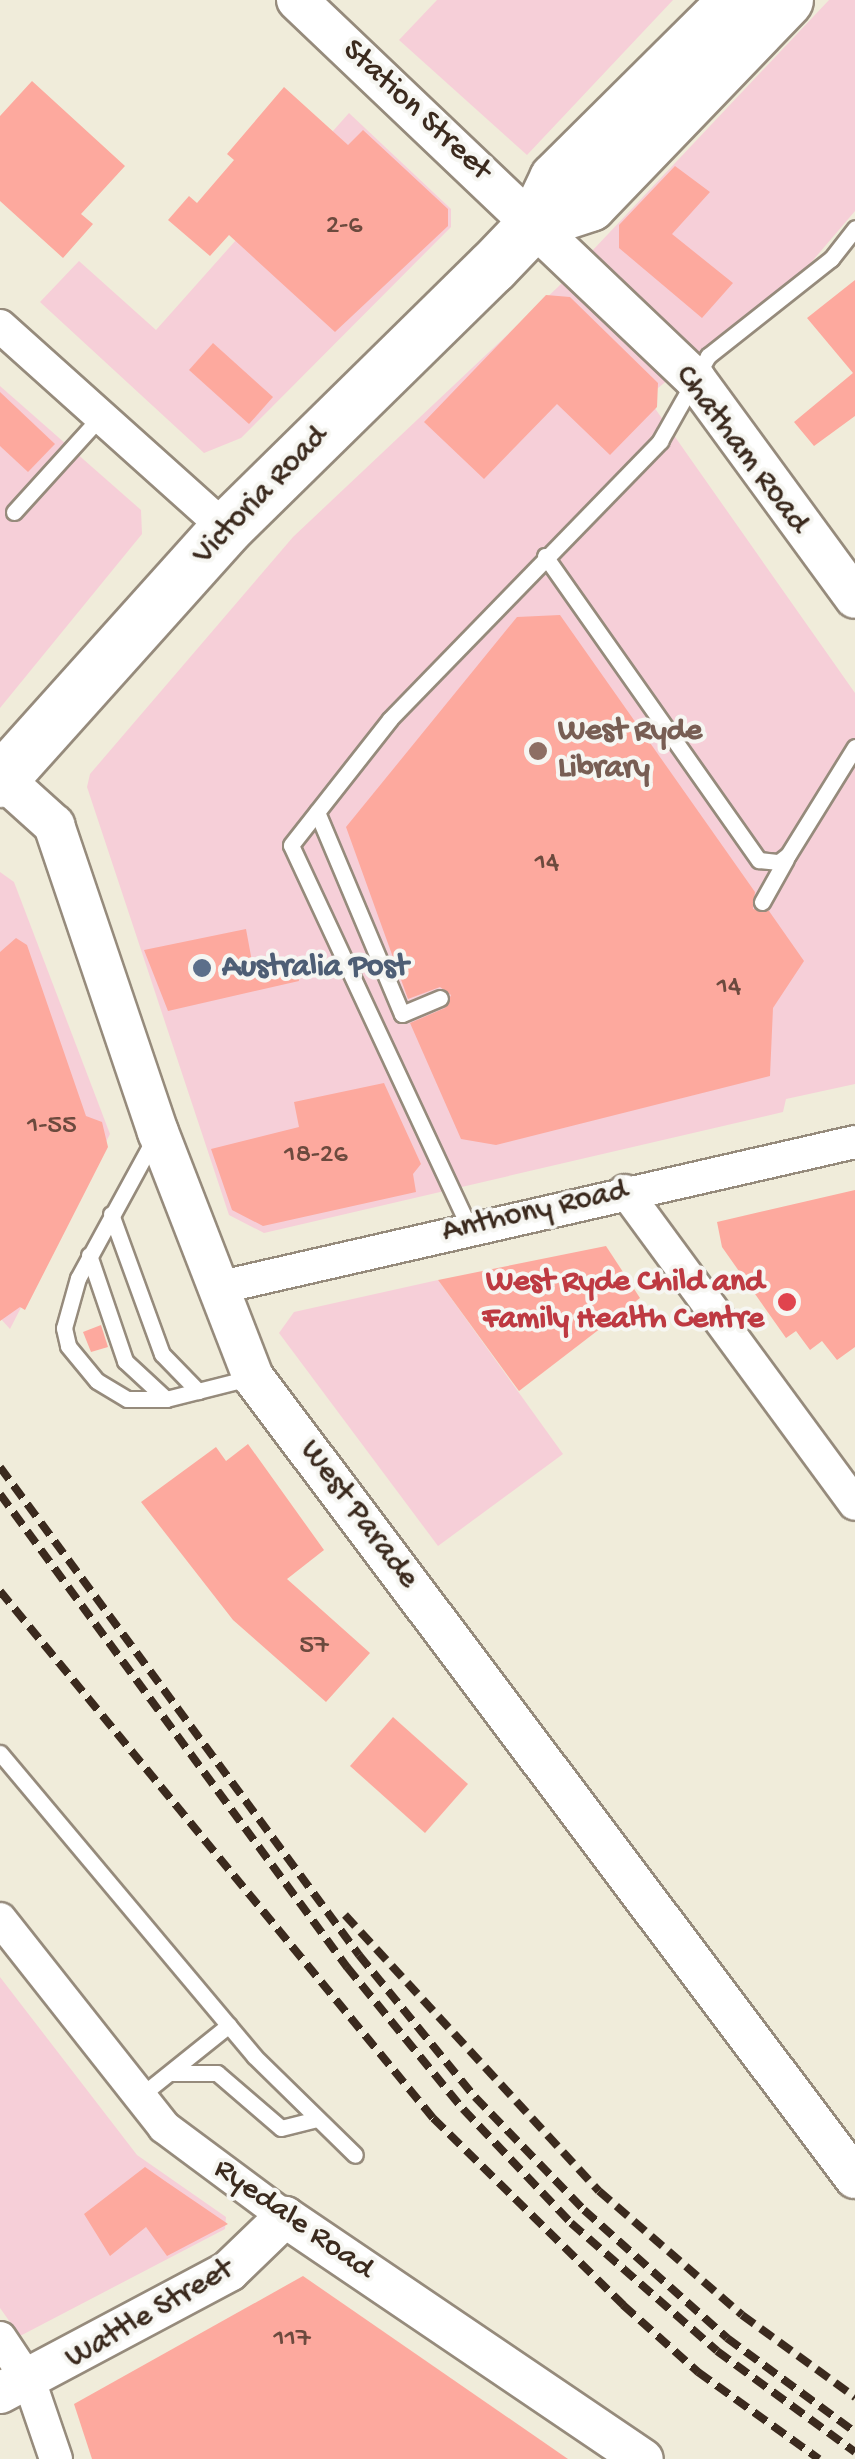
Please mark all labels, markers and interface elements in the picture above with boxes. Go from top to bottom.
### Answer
street label: Station Street [333,32,499,190]
house number: 2-6 [326,210,362,244]
street label: Chatham Road [665,358,817,542]
street label: Victoria Road [185,418,337,574]
place label: West Ryde Library [558,714,702,789]
marker: West Ryde Library [527,740,549,762]
house number: 14 [535,847,559,881]
place label: Australia Post [222,949,408,987]
marker: Australia Post [191,957,213,979]
house number: 14 [717,971,741,1005]
house number: 1-55 [27,1110,77,1144]
house number: 18-26 [284,1139,348,1173]
street label: Anthony Road [438,1172,632,1252]
place label: West Ryde Child and Family Health Centre [482,1265,764,1340]
marker: West Ryde Child and Family Health Centre [774,1289,800,1315]
street label: West Parade [290,1433,426,1597]
house number: 57 [299,1630,329,1664]
street label: Ryedale Road [206,2151,380,2289]
street label: Wattle Street [59,2251,241,2379]
house number: 117 [273,2323,311,2357]

